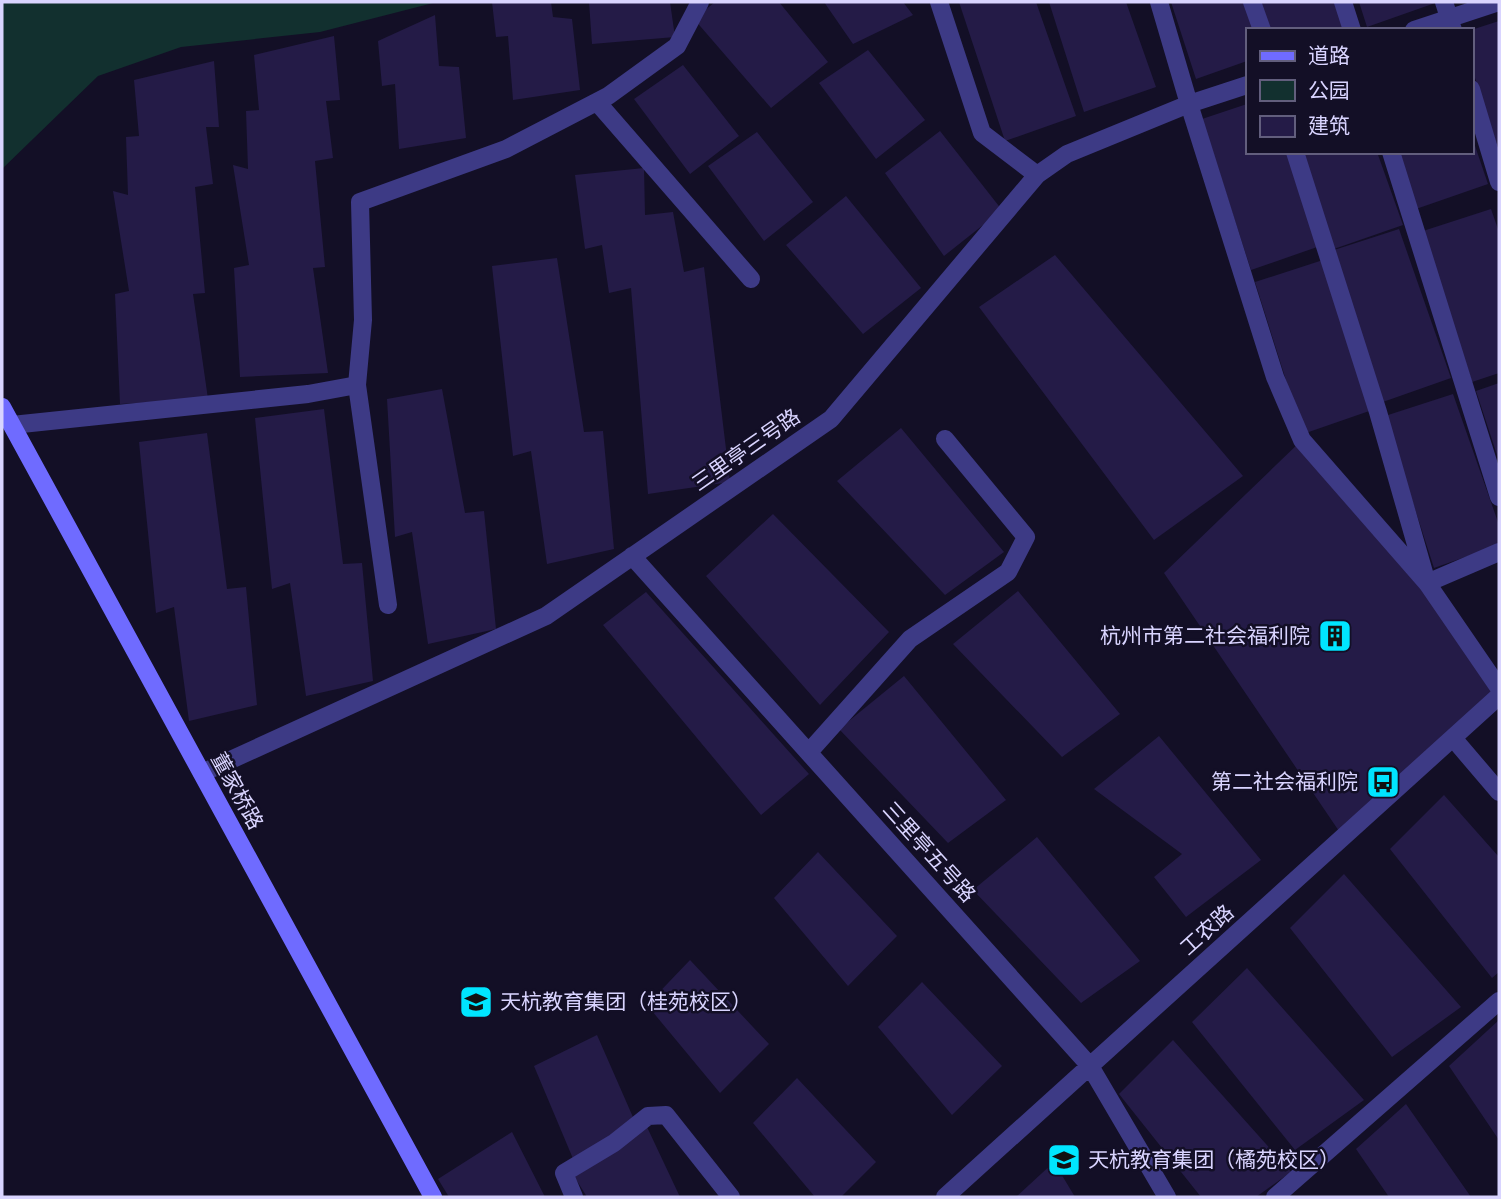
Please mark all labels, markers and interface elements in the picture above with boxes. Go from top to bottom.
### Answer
legend [1246,28,1473,154]
text: 道路 [1308,44,1350,67]
text: 公园 [1308,79,1350,102]
text: 建筑 [1308,114,1350,137]
street label: 三里亭三号路 [688,404,804,495]
building icon: 杭州市第二社会福利院 [1316,617,1354,655]
place label: 杭州市第二社会福利院 [1100,624,1310,647]
street label: 董家桥路 [207,748,268,833]
bus stop icon: 第二社会福利院 [1364,763,1402,801]
place label: 第二社会福利院 [1211,770,1358,793]
street label: 三里亭五号路 [879,797,980,906]
street label: 工农路 [1176,900,1238,959]
school or university icon: 天杭教育集团（桂苑校区） [457,983,495,1021]
place label: 天杭教育集团（桂苑校区） [500,990,752,1013]
school or university icon: 天杭教育集团（橘苑校区） [1045,1141,1083,1179]
place label: 天杭教育集团（橘苑校区） [1088,1148,1340,1171]

